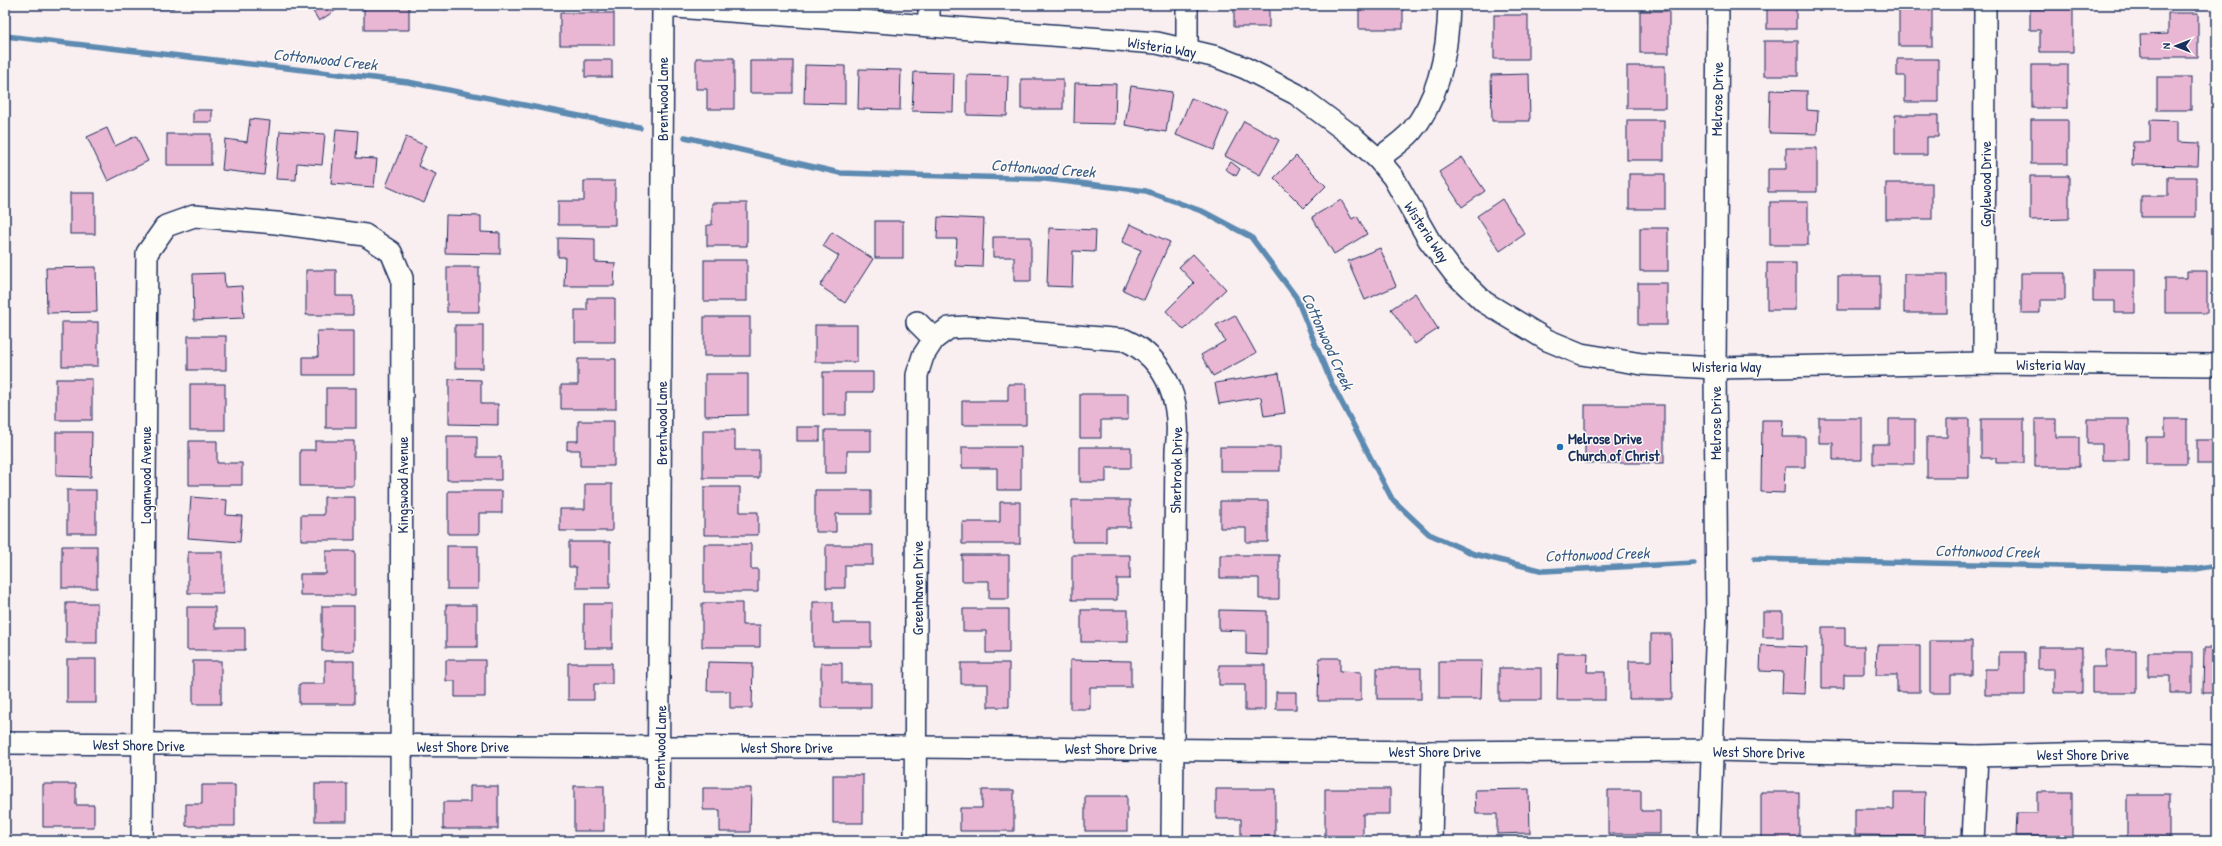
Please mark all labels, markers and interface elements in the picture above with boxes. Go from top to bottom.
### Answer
north arrow [2156,26,2196,66]
street label: Wisteria Way [1126,31,1198,63]
water label: Cottonwood Creek [272,43,379,76]
text: N [2159,43,2173,49]
street label: Brentwood Lane [652,57,673,141]
street label: Melrose Drive [1706,62,1728,136]
street label: Gaylewood Drive [1975,141,1996,227]
water label: Cottonwood Creek [990,153,1097,183]
street label: Wisteria Way [1399,197,1455,267]
water label: Cottonwood Creek [1297,289,1360,394]
street label: Wisteria Way [2016,354,2086,375]
street label: Wisteria Way [1692,356,1762,377]
street label: Brentwood Lane [651,381,672,465]
street label: Melrose Drive [1705,386,1726,460]
street label: Loganwood Avenue [135,426,156,524]
street label: Sherbrook Drive [1165,426,1187,514]
place label: Melrose Drive Church of Christ [1568,428,1660,466]
street label: Kingswood Avenue [392,437,413,533]
marker: Melrose Drive Church of Christ [1555,442,1565,452]
water label: Cottonwood Creek [1935,539,2041,563]
street label: Greenhaven Drive [907,541,928,635]
water label: Cottonwood Creek [1544,541,1651,567]
street label: Brentwood Lane [649,705,671,789]
street label: West Shore Drive [93,734,185,756]
street label: West Shore Drive [417,736,509,757]
street label: West Shore Drive [741,737,833,758]
street label: West Shore Drive [1065,738,1157,759]
street label: West Shore Drive [1389,741,1481,762]
street label: West Shore Drive [1713,741,1805,763]
street label: West Shore Drive [2037,744,2129,765]

